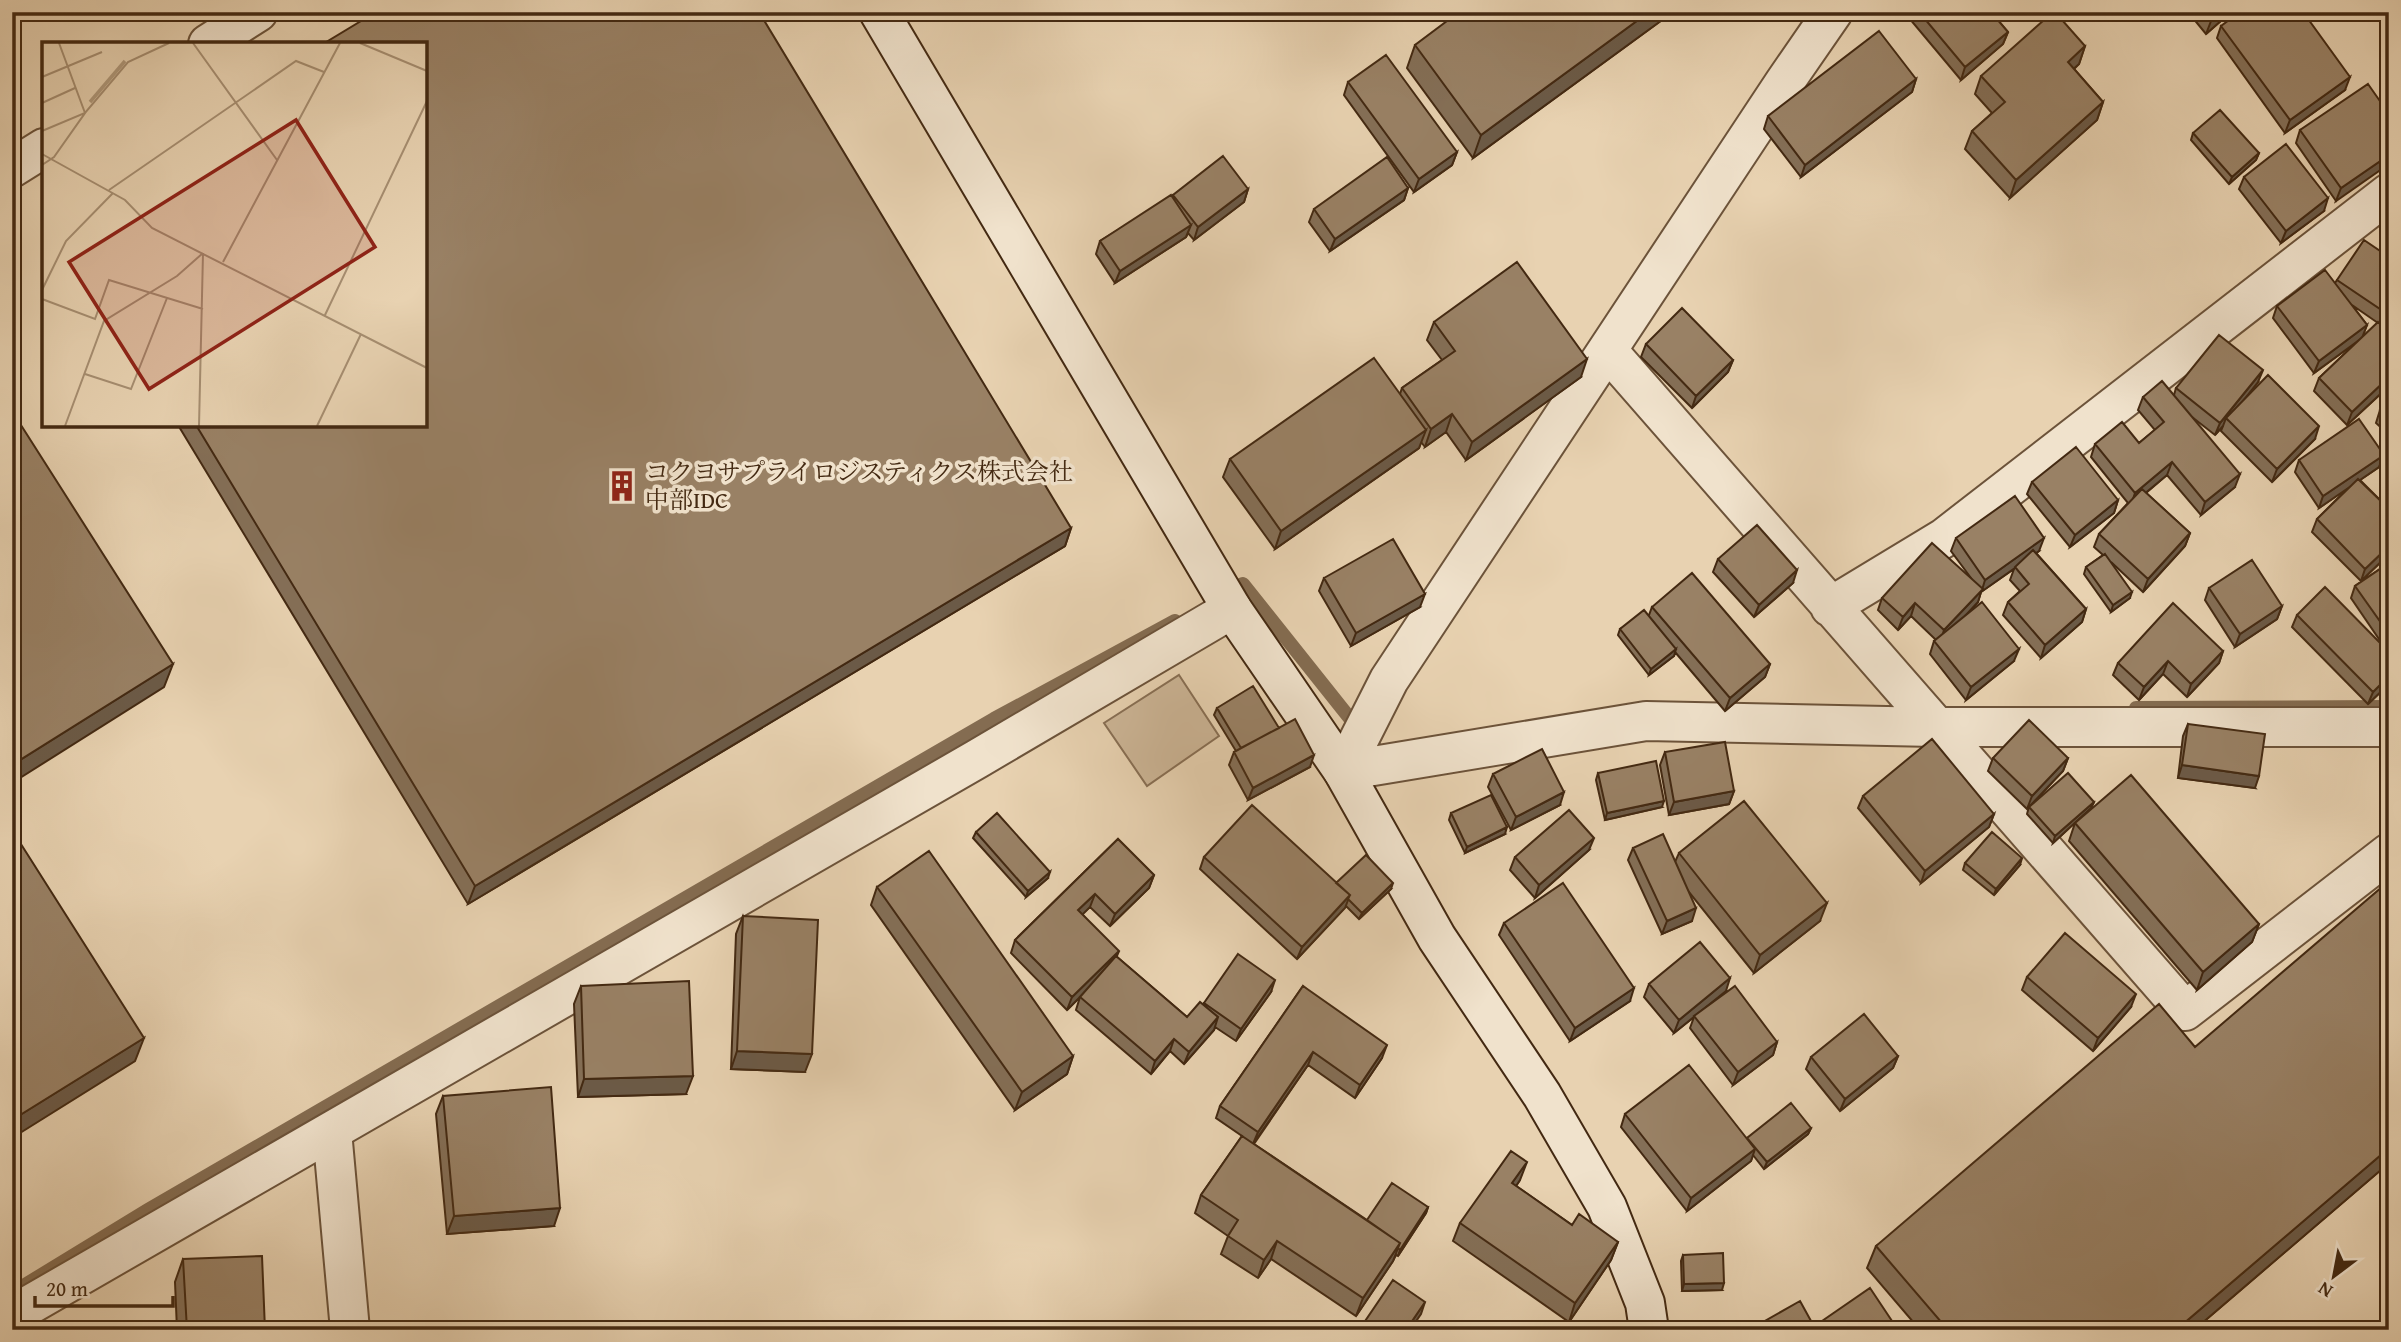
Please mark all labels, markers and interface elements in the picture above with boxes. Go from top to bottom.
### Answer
inset map [42,42,427,427]
place label: コクヨサプライロジスティクス株式会社 中部IDC [645,454,1073,517]
building icon: コクヨサプライロジスティクス株式会社 中部IDC [605,469,639,503]
north arrow [2300,1240,2370,1310]
scale bar [35,1265,173,1309]
text: 20 m [46,1273,88,1304]
text: N [2312,1275,2338,1306]

